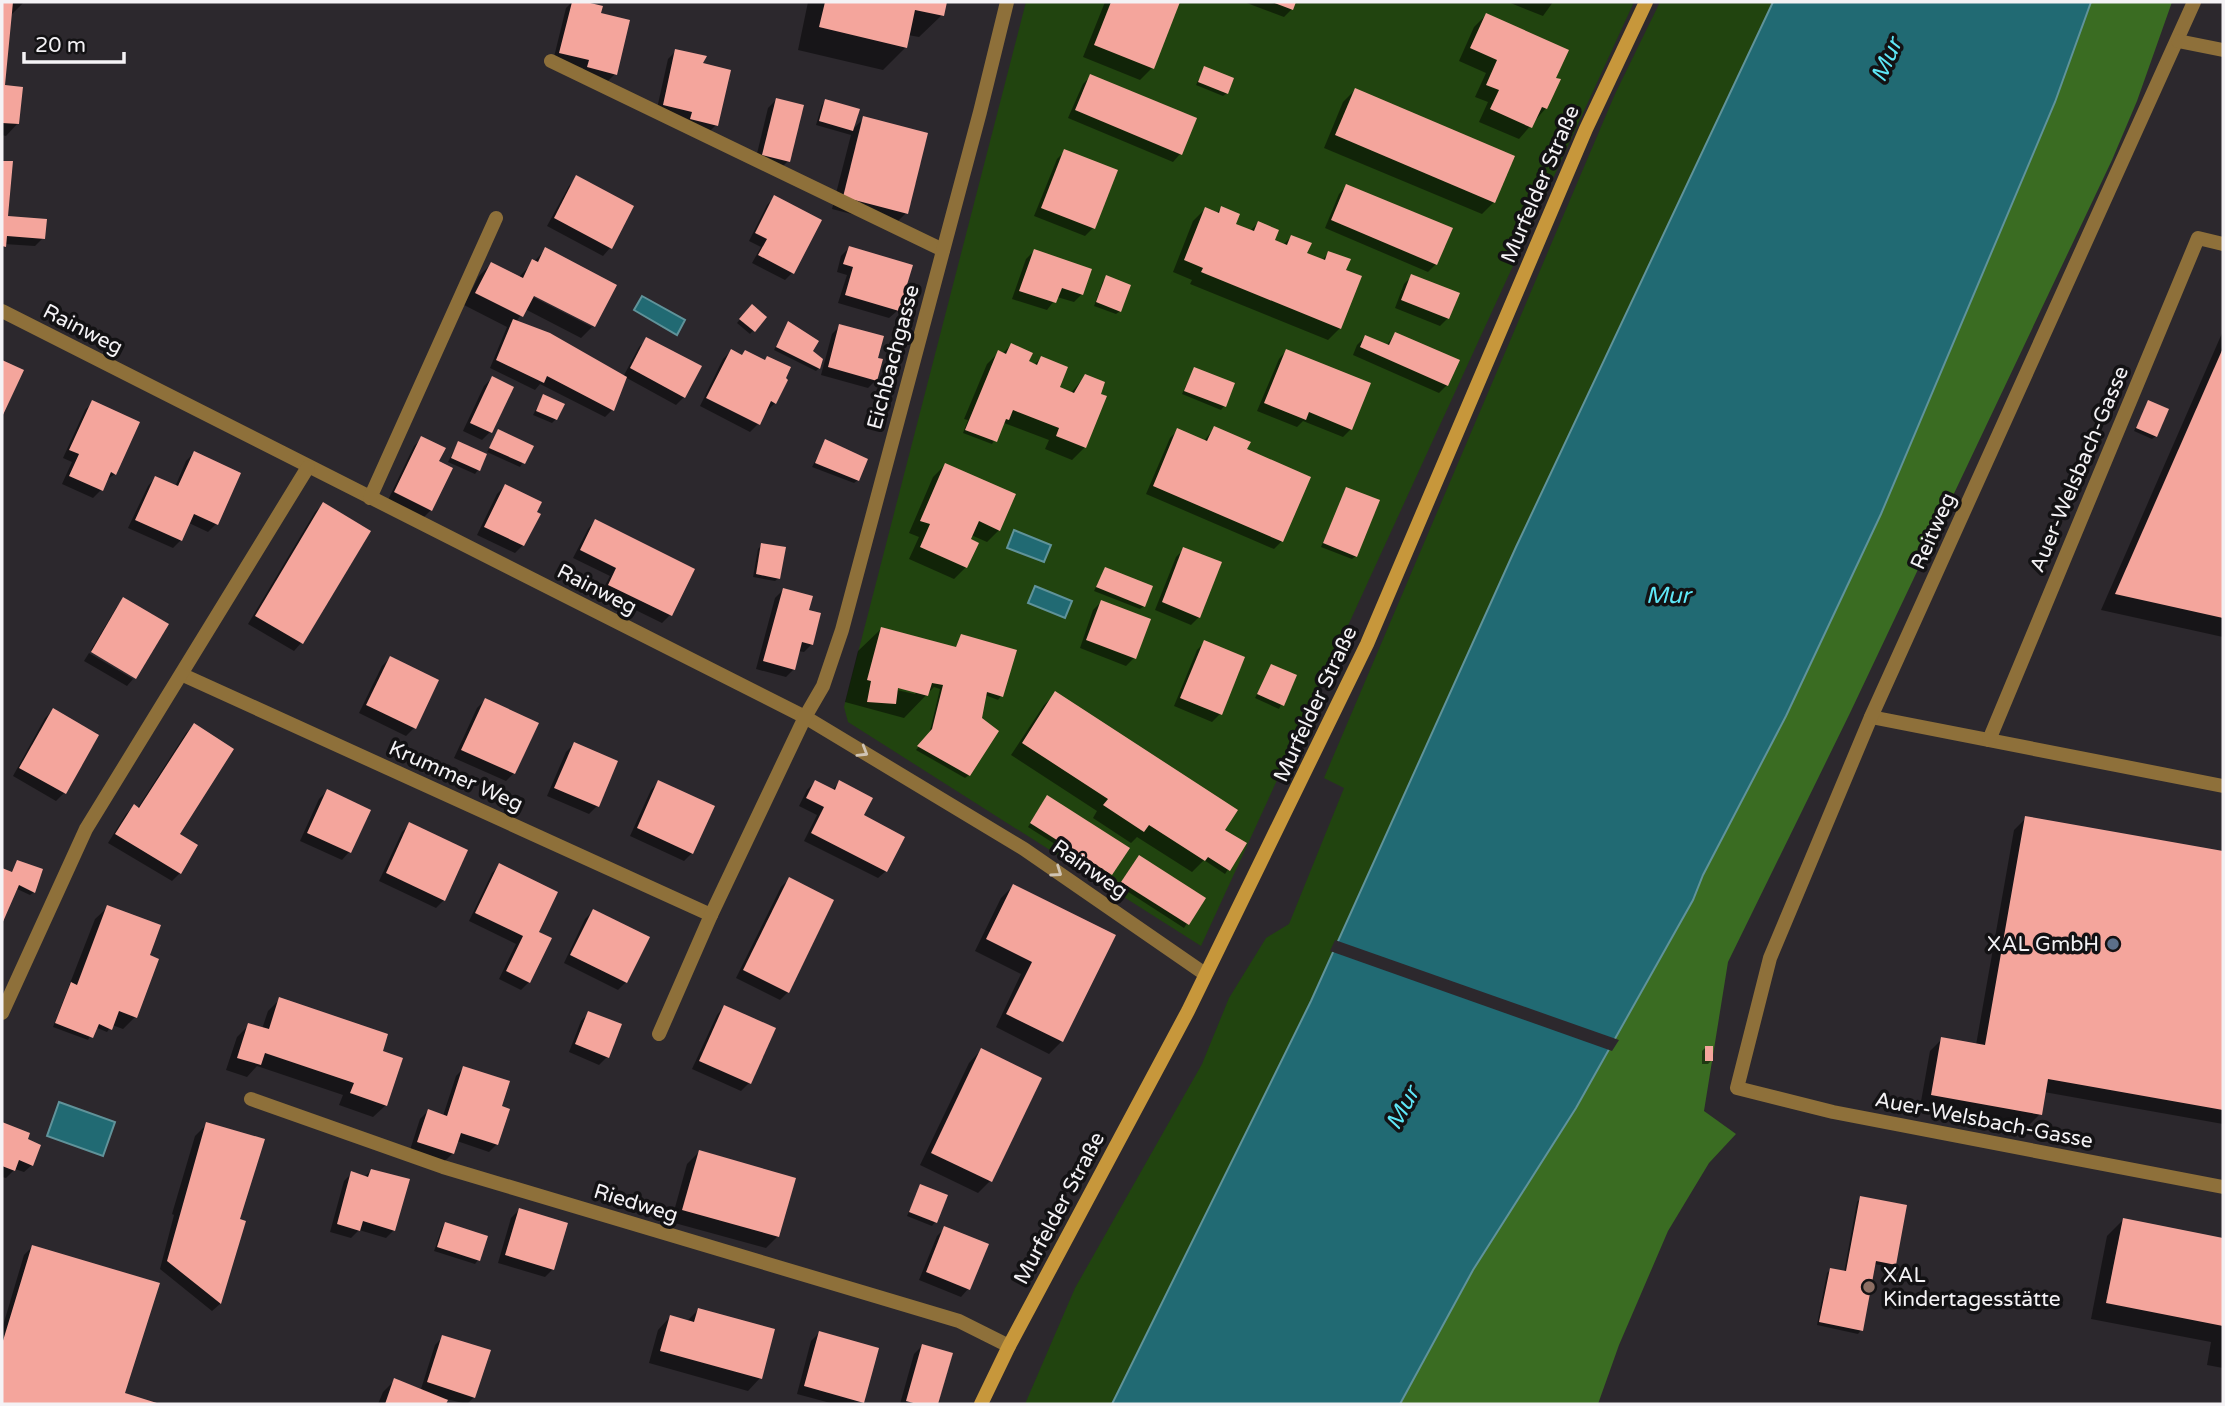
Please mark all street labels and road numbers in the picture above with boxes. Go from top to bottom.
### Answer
street label: Murfelder Straße [1496,101,1585,267]
street label: Eichbachgasse [862,282,925,432]
street label: Rainweg [39,299,127,360]
street label: Auer-Welsbach-Gasse [2025,362,2134,576]
street label: Reitweg [1905,489,1961,574]
street label: Rainweg [553,559,641,620]
street label: Murfelder Straße [1268,622,1363,786]
street label: Krummer Weg [385,736,527,817]
street label: Rainweg [1047,834,1132,904]
street label: Auer-Welsbach-Gasse [1873,1087,2095,1154]
street label: Murfelder Straße [1009,1128,1110,1289]
street label: Riedweg [591,1179,681,1228]

